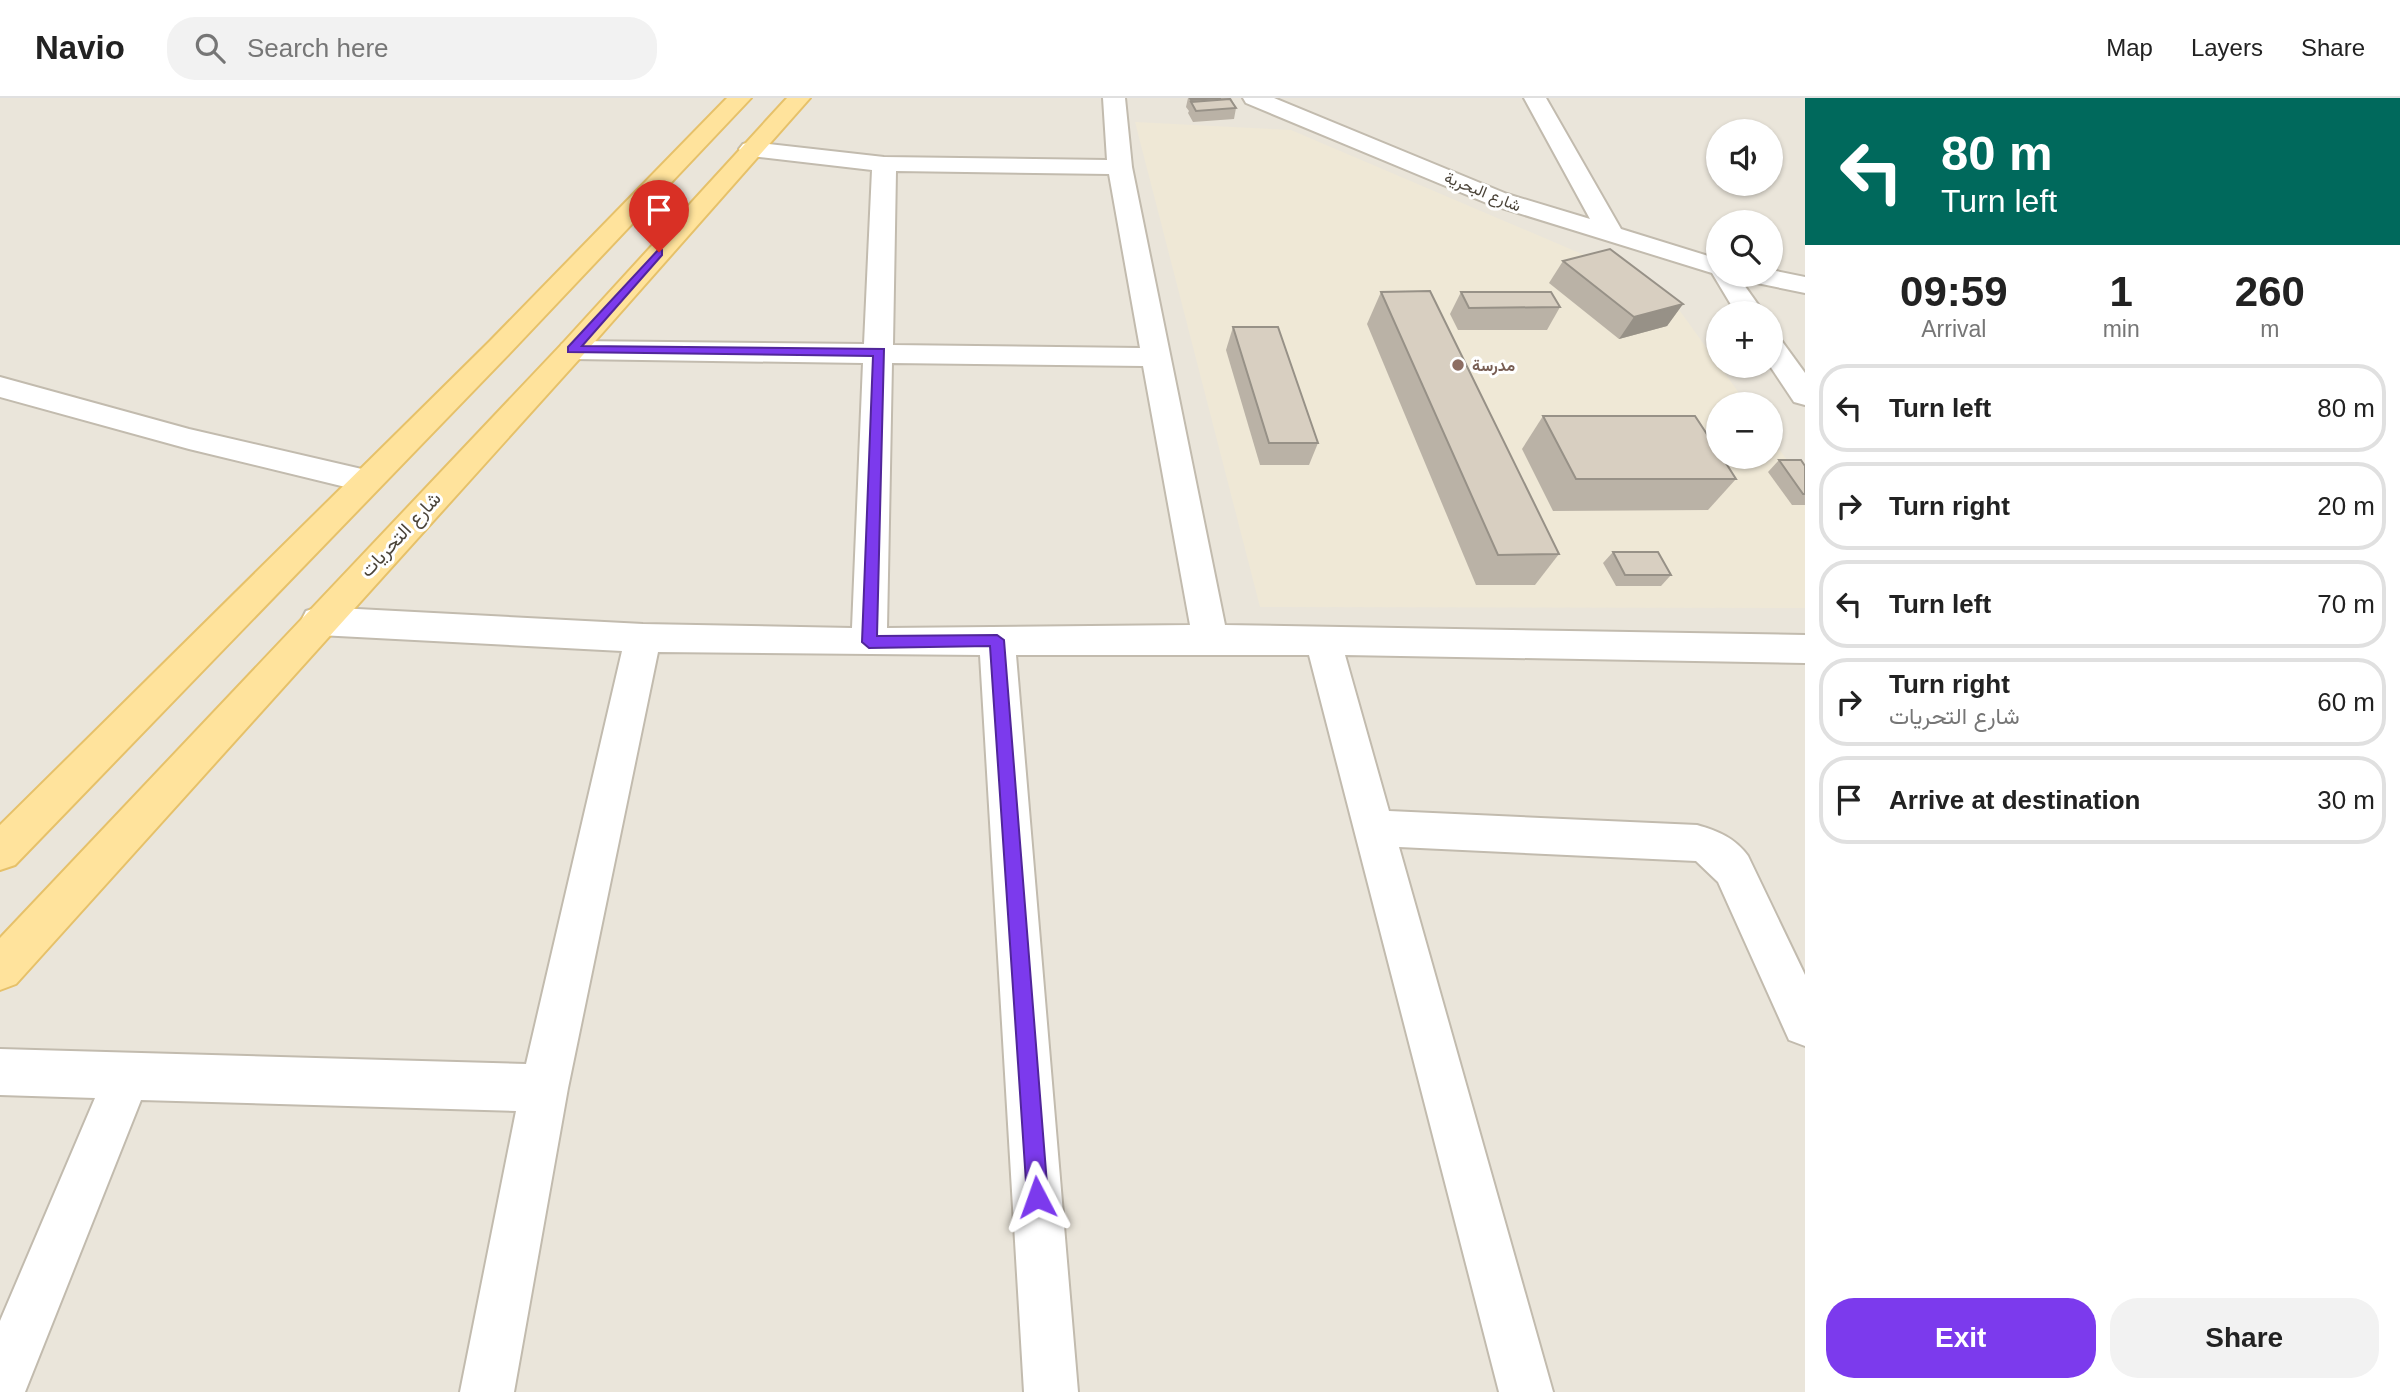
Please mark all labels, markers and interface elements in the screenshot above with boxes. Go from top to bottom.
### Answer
search box [167,17,657,80]
text: Navio [35,29,125,66]
icon: search [191,29,229,67]
text: Search here [247,33,389,63]
text: Map [2106,34,2153,61]
text: Layers [2191,34,2263,61]
text: Share [2301,34,2365,61]
map controls [1706,119,1783,469]
button: sound [1706,119,1783,196]
icon: left [1826,126,1917,217]
text: 80 m [1941,126,2053,180]
street label: شارع البحرية [1441,168,1523,217]
pin [629,180,689,252]
text: Turn left [1941,183,2057,219]
icon: arrive [640,191,678,229]
button: search [1706,210,1783,287]
text: 09:59 [1900,268,2008,315]
text: 1 [2109,268,2133,315]
text: 260 [2235,268,2305,315]
button: + [1706,301,1783,378]
text: Arrival [1921,316,1986,342]
text: min [2103,316,2140,342]
text: m [2260,316,2279,342]
marker: مدرسة [1450,357,1466,373]
place label: مدرسة [1472,357,1516,376]
icon: left [1830,389,1868,427]
button: − [1706,392,1783,469]
text: Turn left [1889,393,1991,423]
text: 80 m [2317,393,2375,423]
icon: right [1830,487,1868,525]
street label: شارع التحريات [356,488,446,582]
text: Turn right [1889,491,2010,521]
text: 20 m [2317,491,2375,521]
icon: left [1830,585,1868,623]
text: Turn left [1889,589,1991,619]
text: 70 m [2317,589,2375,619]
text: Turn right [1889,669,2010,699]
icon: right [1830,683,1868,721]
text: 60 m [2317,687,2375,717]
text: شارع التحريات [1889,703,2020,729]
icon: arrive [1830,781,1868,819]
text: Arrive at destination [1889,785,2140,815]
text: 30 m [2317,785,2375,815]
position arrow [1000,1160,1074,1234]
button: Exit [1826,1298,2096,1378]
button: Share [2110,1298,2379,1378]

